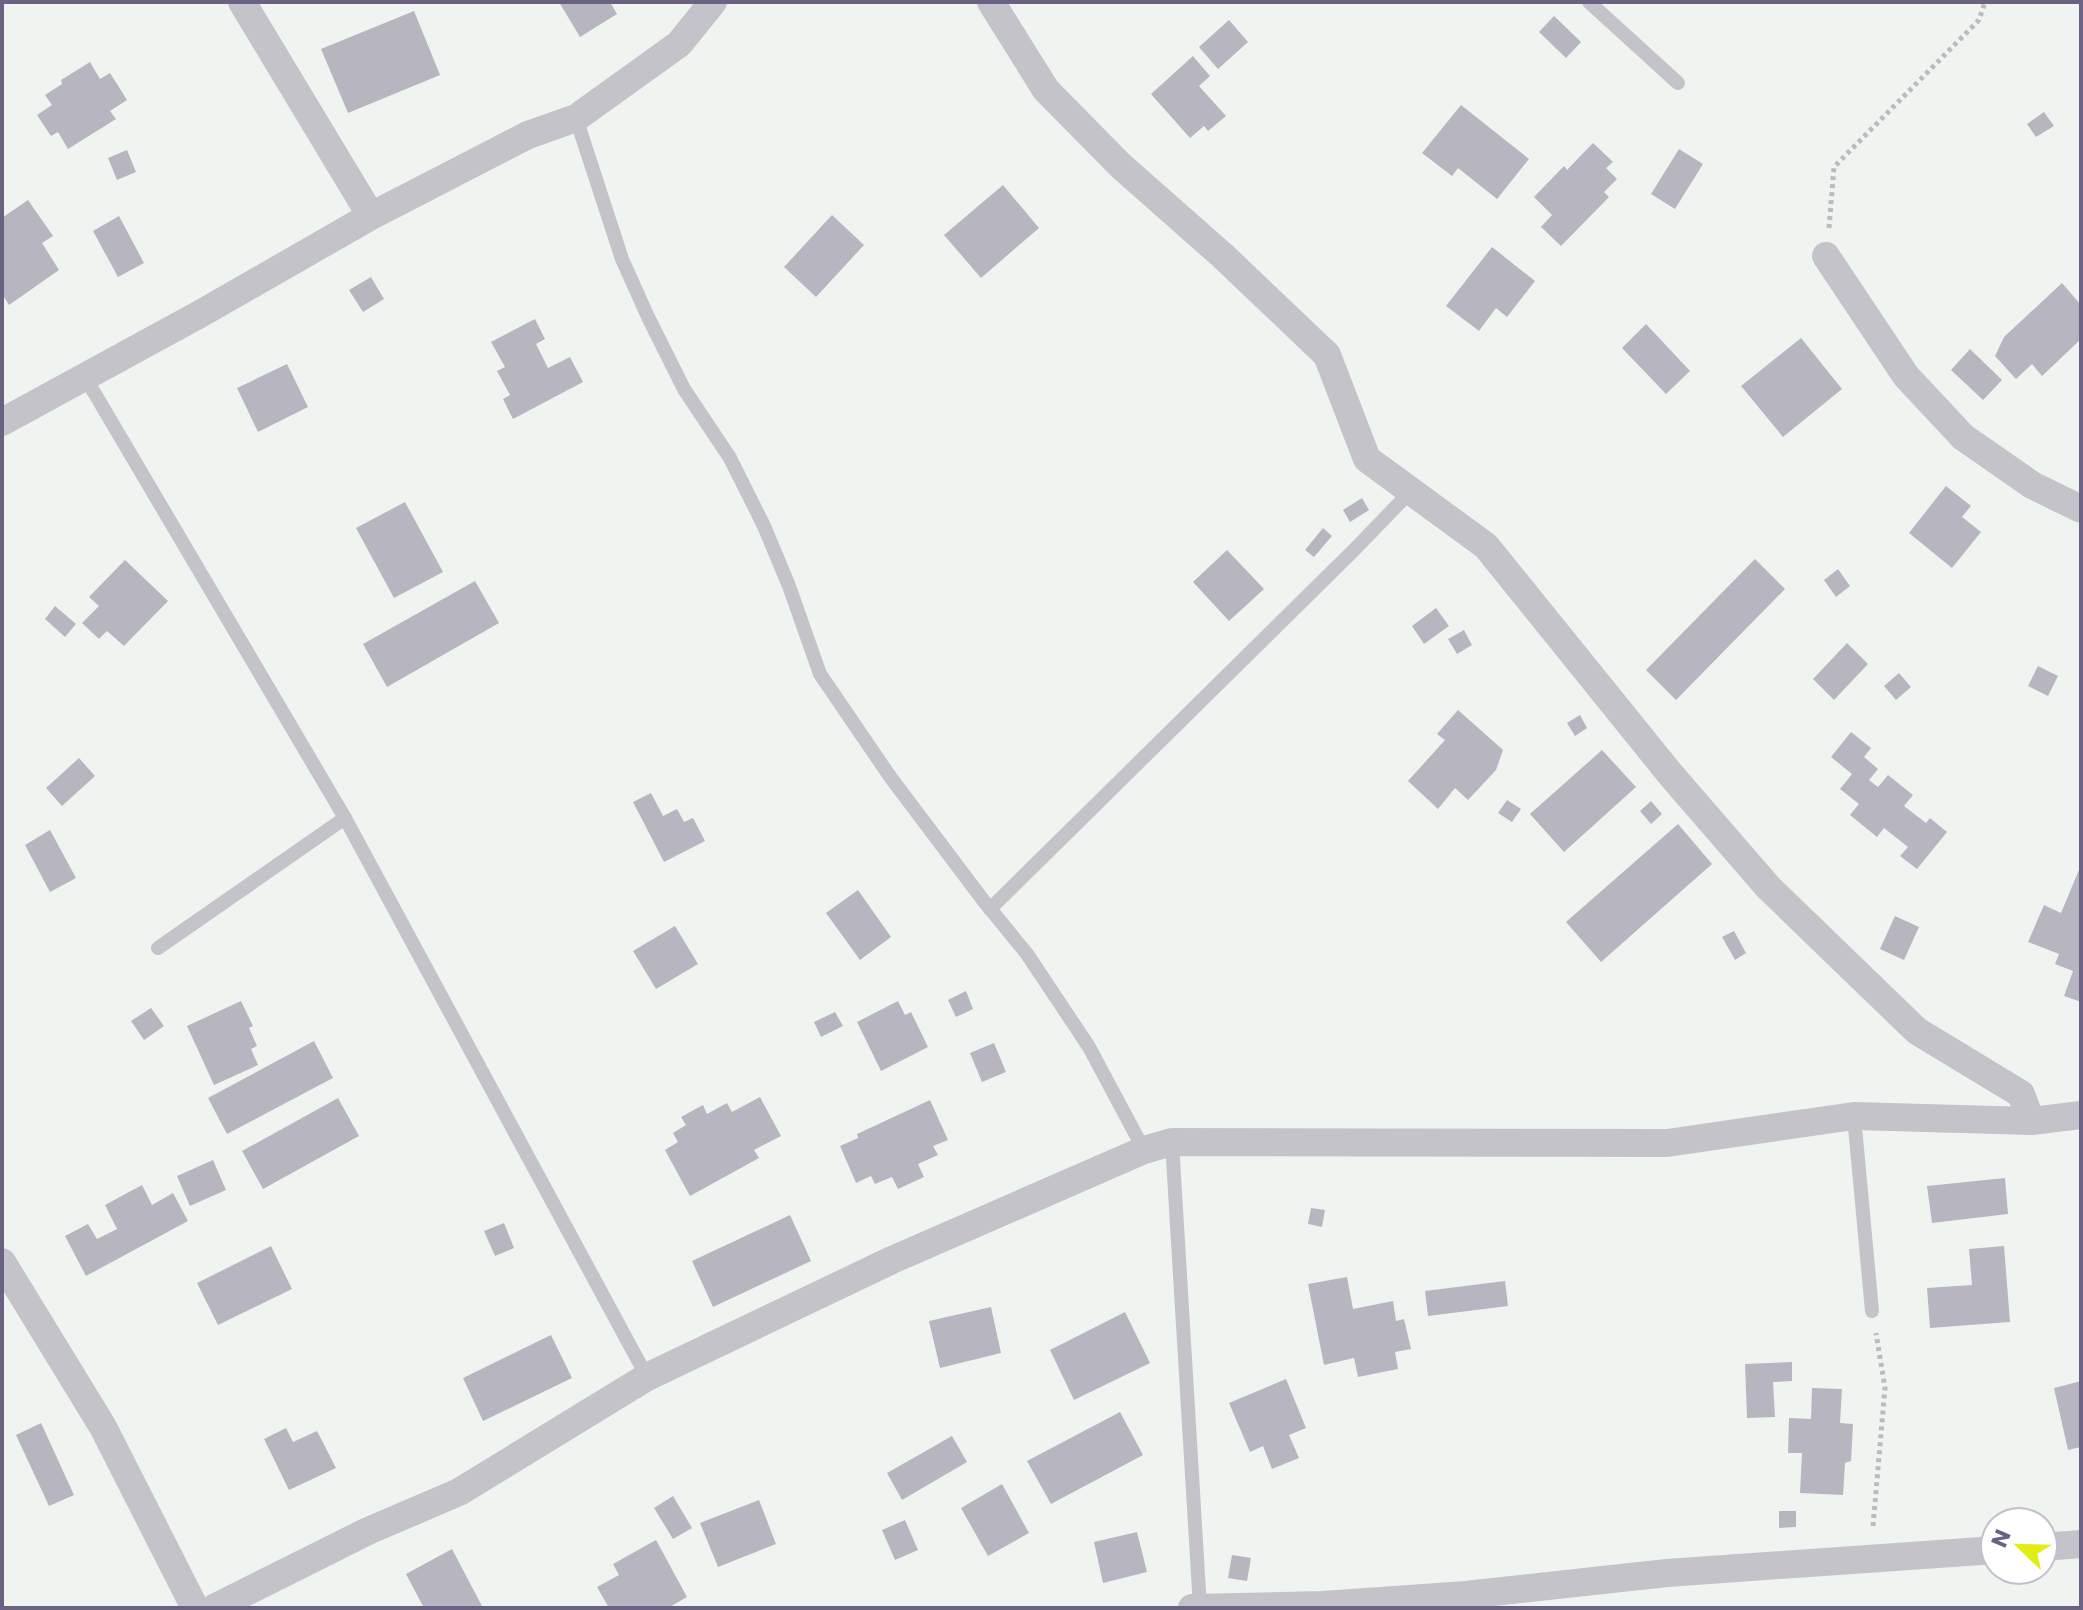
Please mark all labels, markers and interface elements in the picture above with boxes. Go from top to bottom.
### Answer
north arrow [1979,1506,2059,1586]
text: N [1984,1525,2019,1552]

